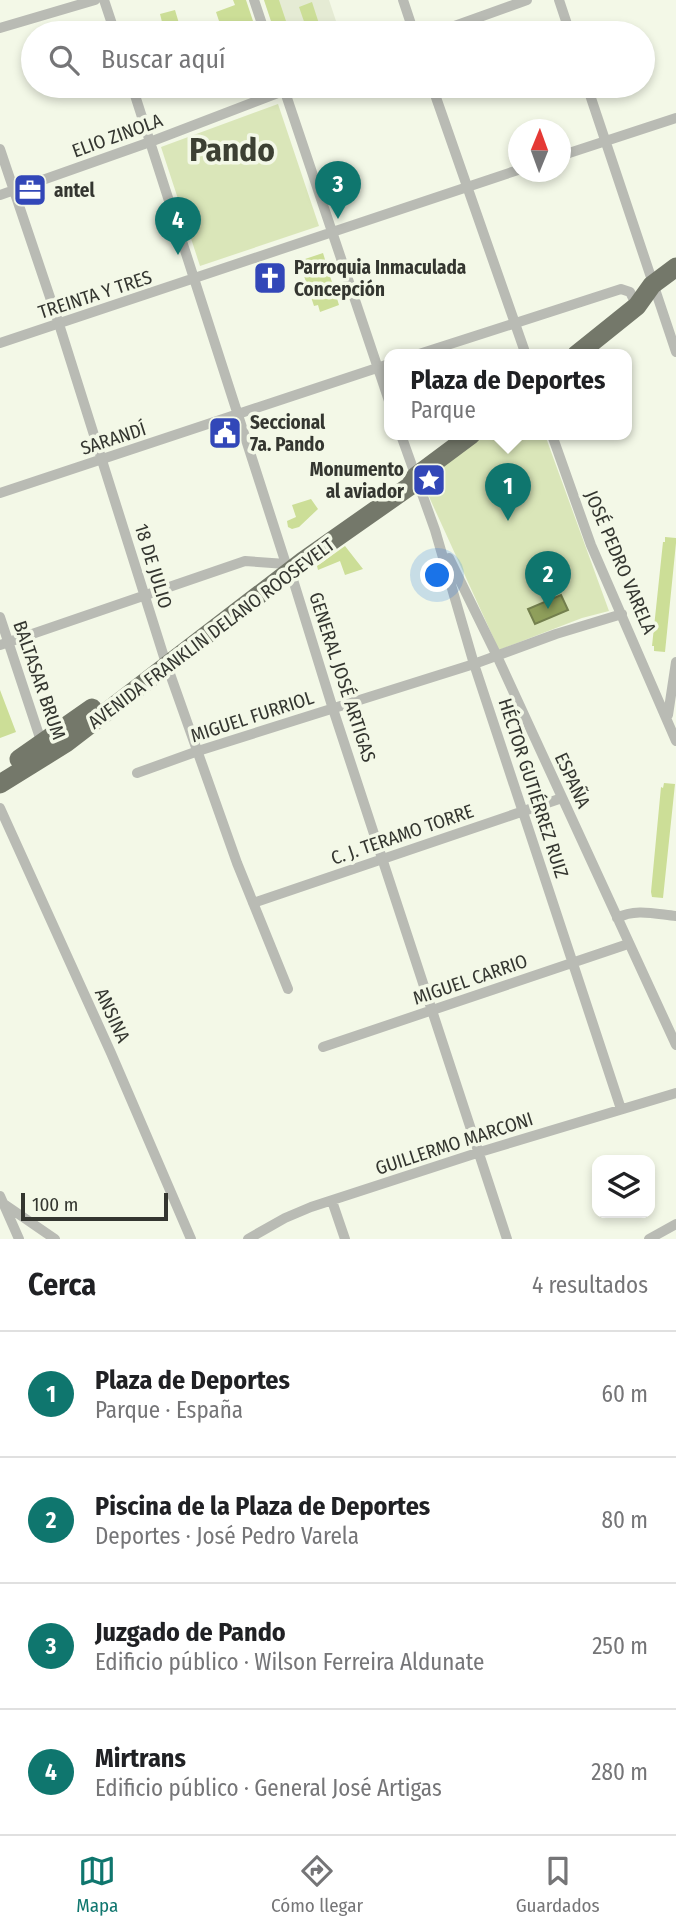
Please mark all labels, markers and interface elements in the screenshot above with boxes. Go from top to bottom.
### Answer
search box [21,21,655,98]
icon: search [45,41,83,79]
text: Buscar aquí [101,44,226,75]
street label: ELIO ZINOLA [69,108,166,162]
north arrow [508,119,571,182]
district label: Pando [189,130,275,170]
pin: 3 [315,161,361,219]
office icon: antel [11,171,49,209]
place label: antel [54,179,95,202]
pin: 4 [155,197,201,255]
place label: Parroquia Inmaculada Concepción [294,256,466,301]
church icon: Parroquia Inmaculada Concepción [251,259,289,297]
street label: TREINTA Y TRES [35,265,155,324]
popup [384,349,632,440]
text: Plaza de Deportes [411,365,605,396]
text: Parque [411,396,476,424]
place label: Seccional 7a. Pando [250,411,326,456]
public building icon: Seccional 7a. Pando [206,414,244,452]
street label: SARANDÍ [78,417,149,460]
place label: Monumento al aviador [310,458,405,503]
place icon: Monumento al aviador [410,461,448,499]
pin: 1 [485,463,531,521]
street label: JOSÉ PEDRO VARELA [580,487,661,637]
street label: 18 DE JULIO [130,521,177,611]
street label: AVENIDA FRANKLIN DELANO ROOSEVELT [84,533,339,734]
pin: 2 [525,551,571,609]
your location [420,558,454,592]
street label: GENERAL JOSÉ ARTIGAS [304,589,381,765]
street label: BALTASAR BRUM [8,618,71,743]
street label: MIGUEL FURRIOL [188,686,317,747]
street label: HÉCTOR GUTIÉRREZ RUIZ [494,695,573,881]
street label: ESPAÑA [550,749,595,812]
street label: C. J. TERAMO TORRE [328,799,477,870]
street label: MIGUEL CARRIO [410,949,530,1010]
street label: ANSINA [90,984,135,1046]
street label: GUILLERMO MARCONI [372,1107,536,1180]
map controls [592,1155,655,1218]
button: layers [592,1155,655,1218]
scale bar [21,1190,168,1222]
text: 100 m [32,1193,78,1216]
text: Cerca [28,1267,96,1303]
text: 4 resultados [532,1271,648,1299]
text: Plaza de Deportes [95,1365,290,1396]
text: 1 [46,1380,56,1408]
text: 60 m [602,1380,648,1408]
text: Parque · España [95,1396,243,1424]
text: Piscina de la Plaza de Deportes [95,1491,430,1522]
text: 2 [46,1506,56,1534]
text: 80 m [601,1506,648,1534]
text: Deportes · José Pedro Varela [95,1522,359,1550]
text: Juzgado de Pando [95,1617,286,1648]
text: 3 [46,1632,56,1660]
text: 250 m [592,1632,648,1660]
text: Edificio público · Wilson Ferreira Aldunate [95,1648,484,1676]
text: Mirtrans [95,1743,186,1774]
text: 4 [45,1758,57,1786]
text: 280 m [591,1758,648,1786]
text: Edificio público · General José Artigas [95,1774,442,1802]
tab: Mapa [76,1852,118,1917]
tab: Cómo llegar [271,1852,363,1917]
tab: Guardados [516,1852,600,1917]

